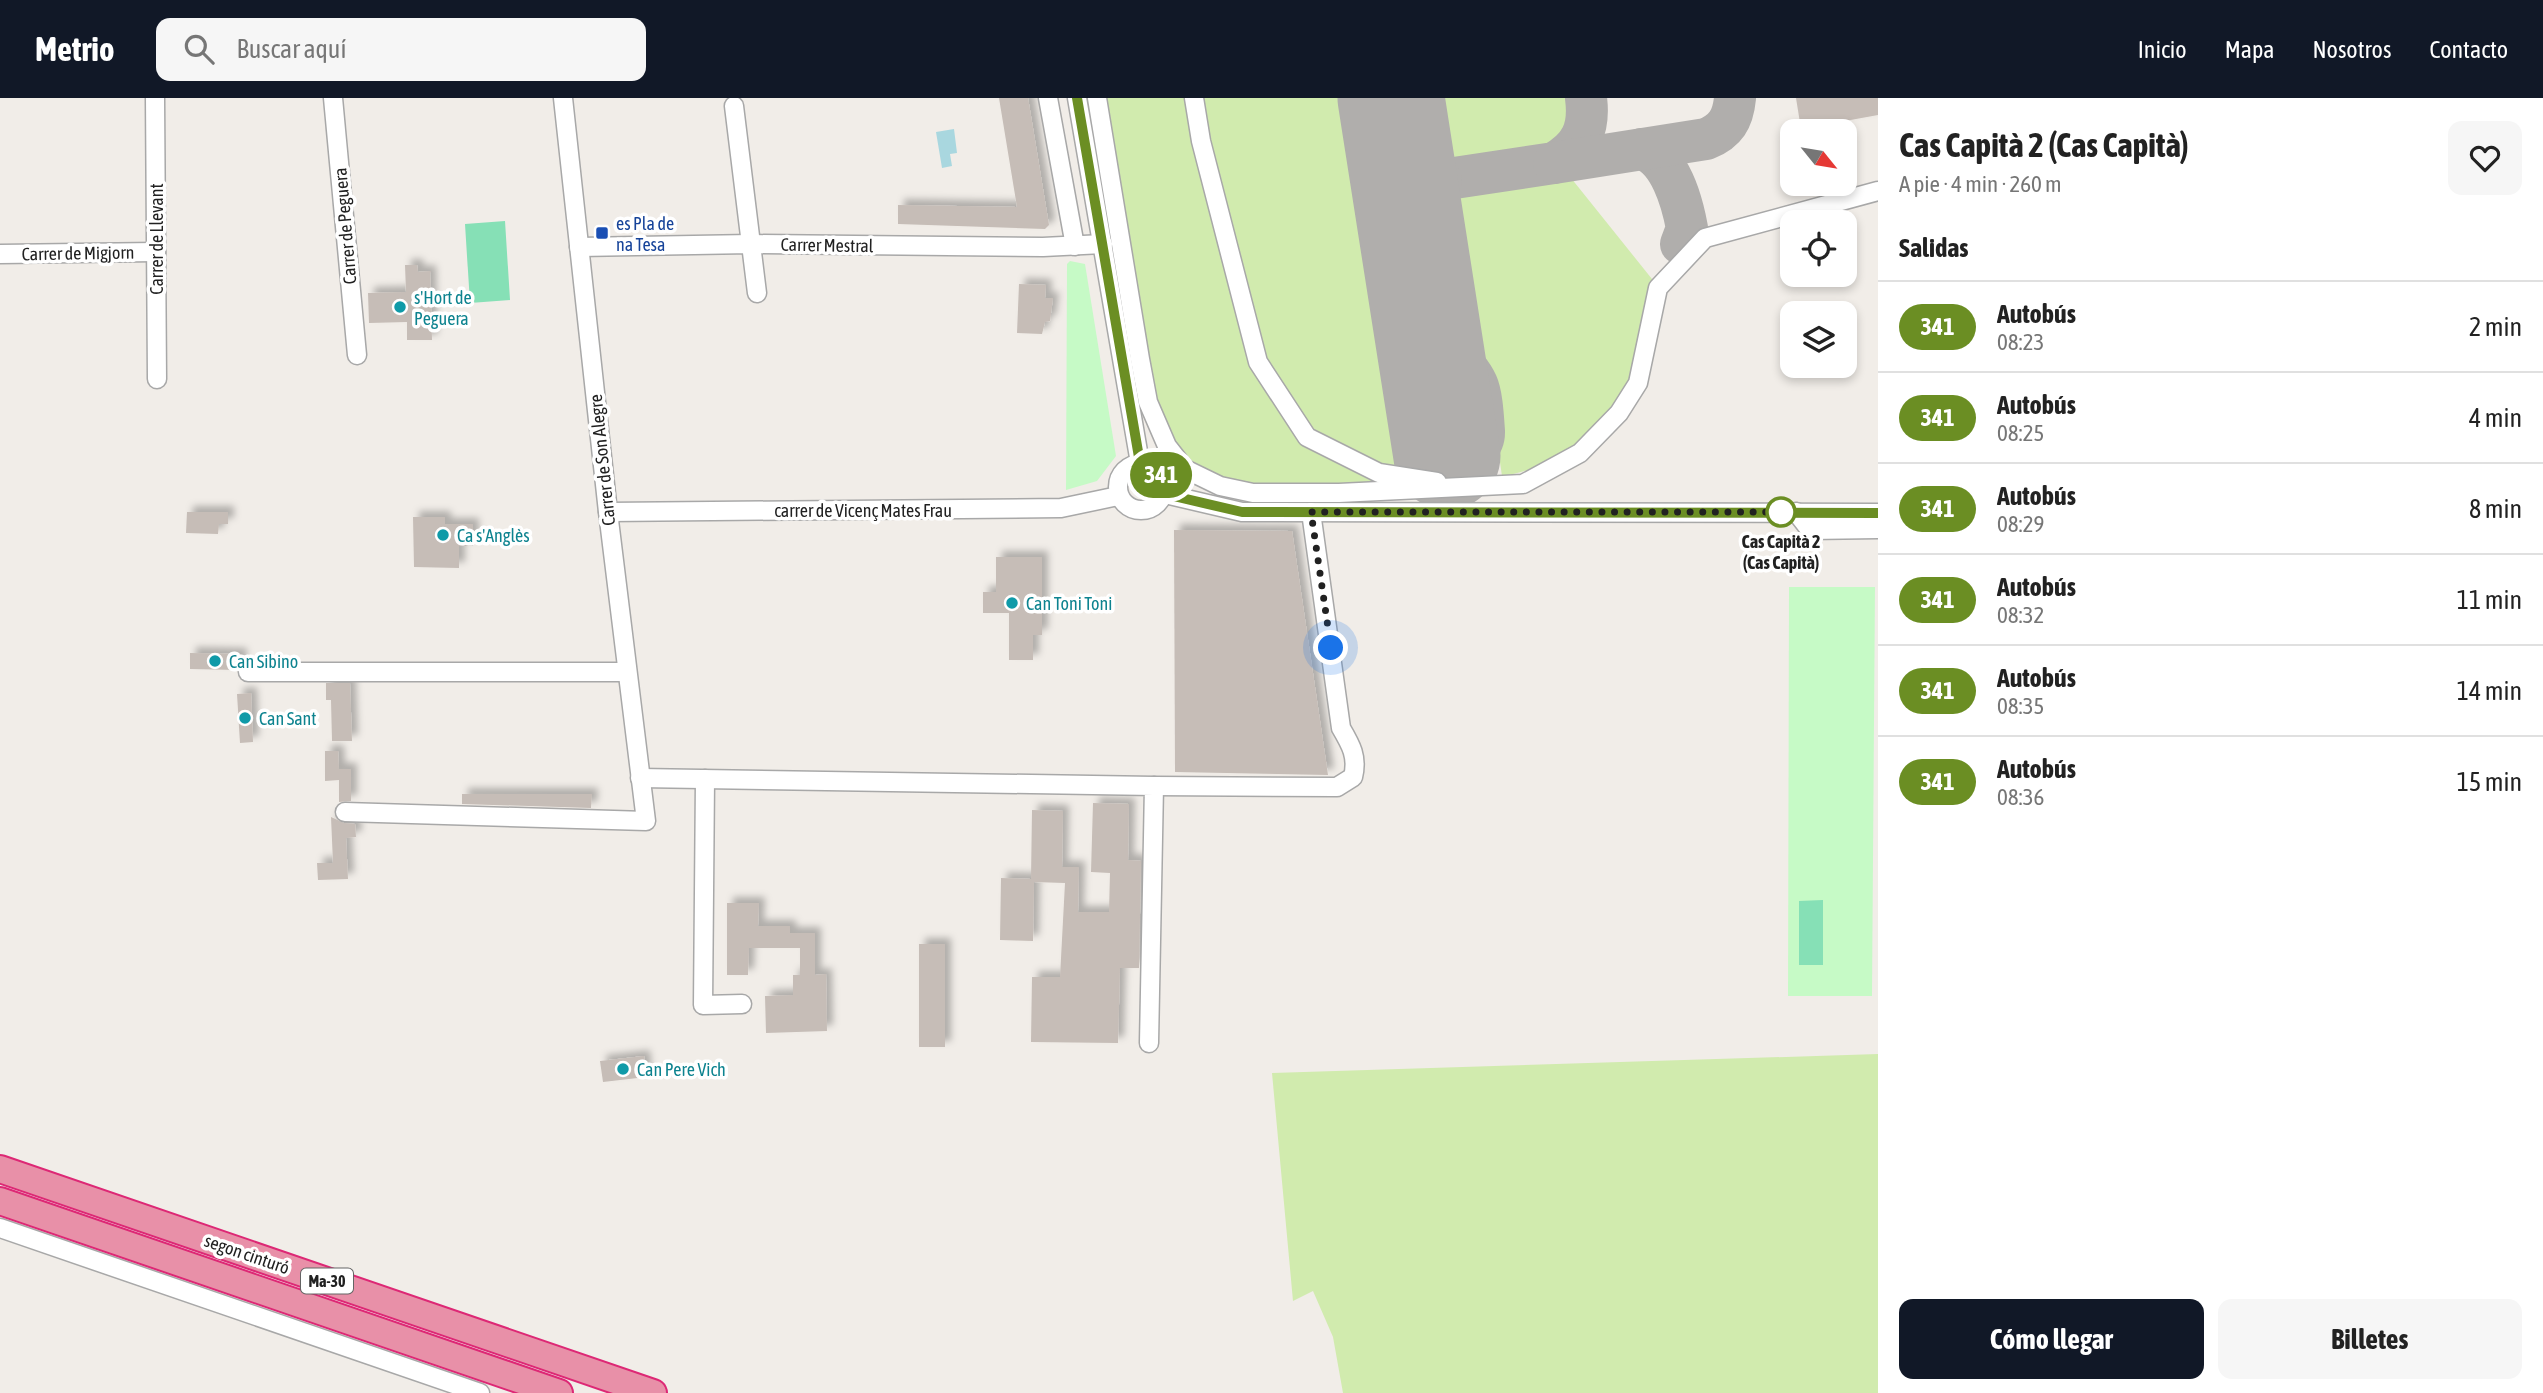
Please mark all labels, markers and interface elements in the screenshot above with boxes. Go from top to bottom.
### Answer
search box [156,18,646,81]
text: Metrio [35,30,114,68]
icon: search [180,30,218,68]
text: Buscar aquí [236,34,346,64]
text: Inicio [2138,36,2187,63]
text: Mapa [2225,36,2274,63]
text: Nosotros [2312,36,2391,63]
text: Contacto [2429,36,2508,63]
north arrow [1780,119,1857,196]
map controls [1780,119,1857,378]
button: heart [2448,121,2522,195]
text: Cas Capità 2 (Cas Capità) [1899,126,2189,164]
street label: Carrer de Peguera [329,167,361,285]
text: A pie · 4 min · 260 m [1899,171,2062,197]
street label: Carrer de Llevant [146,183,167,295]
button: locate [1780,210,1857,287]
place label: es Pla de na Tesa [616,213,674,255]
marker: es Pla de na Tesa [594,225,610,241]
text: Salidas [1899,233,1968,263]
street label: Carrer Mestral [780,234,874,256]
street label: Carrer de Migjorn [21,242,135,264]
place label: s'Hort de Peguera [414,287,472,329]
marker: s'Hort de Peguera [392,299,408,315]
text: Autobús [1997,299,2076,329]
button: layers [1780,301,1857,378]
text: 2 min [2469,312,2522,342]
text: 341 [1921,313,1954,340]
text: 08:23 [1997,329,2044,355]
text: Autobús [1997,390,2076,420]
street label: Carrer de Son Alegre [585,393,619,527]
text: 4 min [2469,403,2522,433]
text: 341 [1921,404,1954,431]
text: 08:25 [1997,420,2044,446]
line badge: 341 [1121,452,1201,498]
text: 341 [1144,461,1178,488]
text: Autobús [1997,481,2076,511]
text: 8 min [2469,494,2522,524]
text: 341 [1921,495,1954,522]
marker: Cas Capità 2 (Cas Capità) [1766,497,1796,527]
street label: carrer de Vicenç Mates Frau [774,500,952,521]
text: 08:29 [1997,511,2044,537]
place label: Ca s'Anglès [457,525,530,546]
marker: Ca s'Anglès [435,527,451,543]
place label: Cas Capità 2 (Cas Capità) [1742,531,1820,573]
text: Autobús [1997,572,2076,602]
text: 11 min [2457,585,2522,615]
text: 341 [1921,586,1954,613]
place label: Can Toni Toni [1026,593,1112,614]
marker: Can Toni Toni [1004,595,1020,611]
text: 08:32 [1997,602,2044,628]
your location [1313,630,1348,665]
place label: Can Sibino [229,651,298,672]
marker: Can Sibino [207,653,223,669]
text: Autobús [1997,663,2076,693]
text: 14 min [2457,676,2522,706]
text: 341 [1921,677,1954,704]
text: 08:35 [1997,693,2044,719]
place label: Can Sant [259,708,317,729]
marker: Can Sant [237,710,253,726]
text: Autobús [1997,754,2076,784]
text: 15 min [2457,767,2522,797]
text: 341 [1921,768,1954,795]
text: 08:36 [1997,784,2044,810]
place label: Can Pere Vich [637,1059,726,1080]
marker: Can Pere Vich [615,1061,631,1077]
street label: segon cinturó [202,1230,292,1278]
road number: Ma-30 [301,1268,353,1294]
button: Cómo llegar [1899,1299,2204,1379]
button: Billetes [2218,1299,2522,1379]

